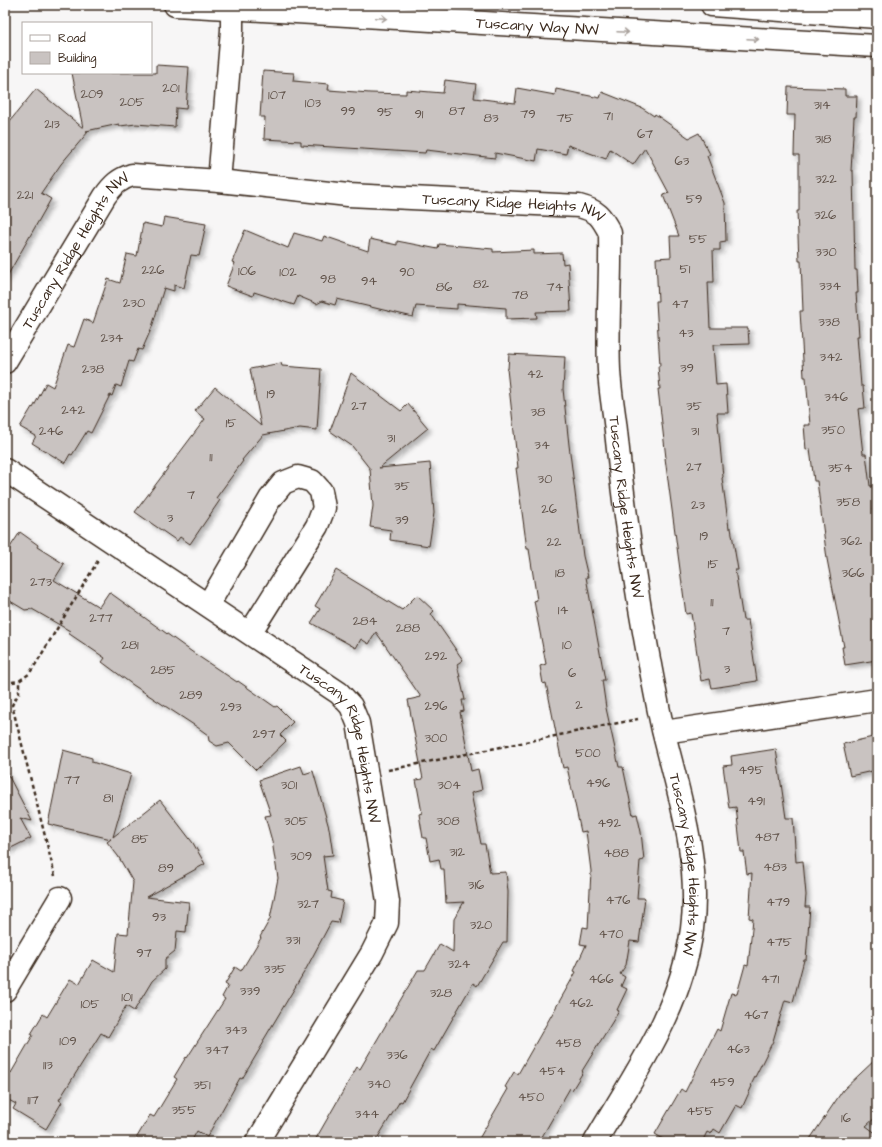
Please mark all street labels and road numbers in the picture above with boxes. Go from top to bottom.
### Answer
street label: Tuscany Way NW [475,12,599,40]
street label: Tuscany Ridge Heights NW [17,167,133,333]
street label: Tuscany Ridge Heights NW [422,188,609,227]
street label: Tuscany Ridge Heights NW [604,415,649,600]
street label: Tuscany Ridge Heights NW [295,658,385,825]
street label: Tuscany Ridge Heights NW [664,771,705,957]

